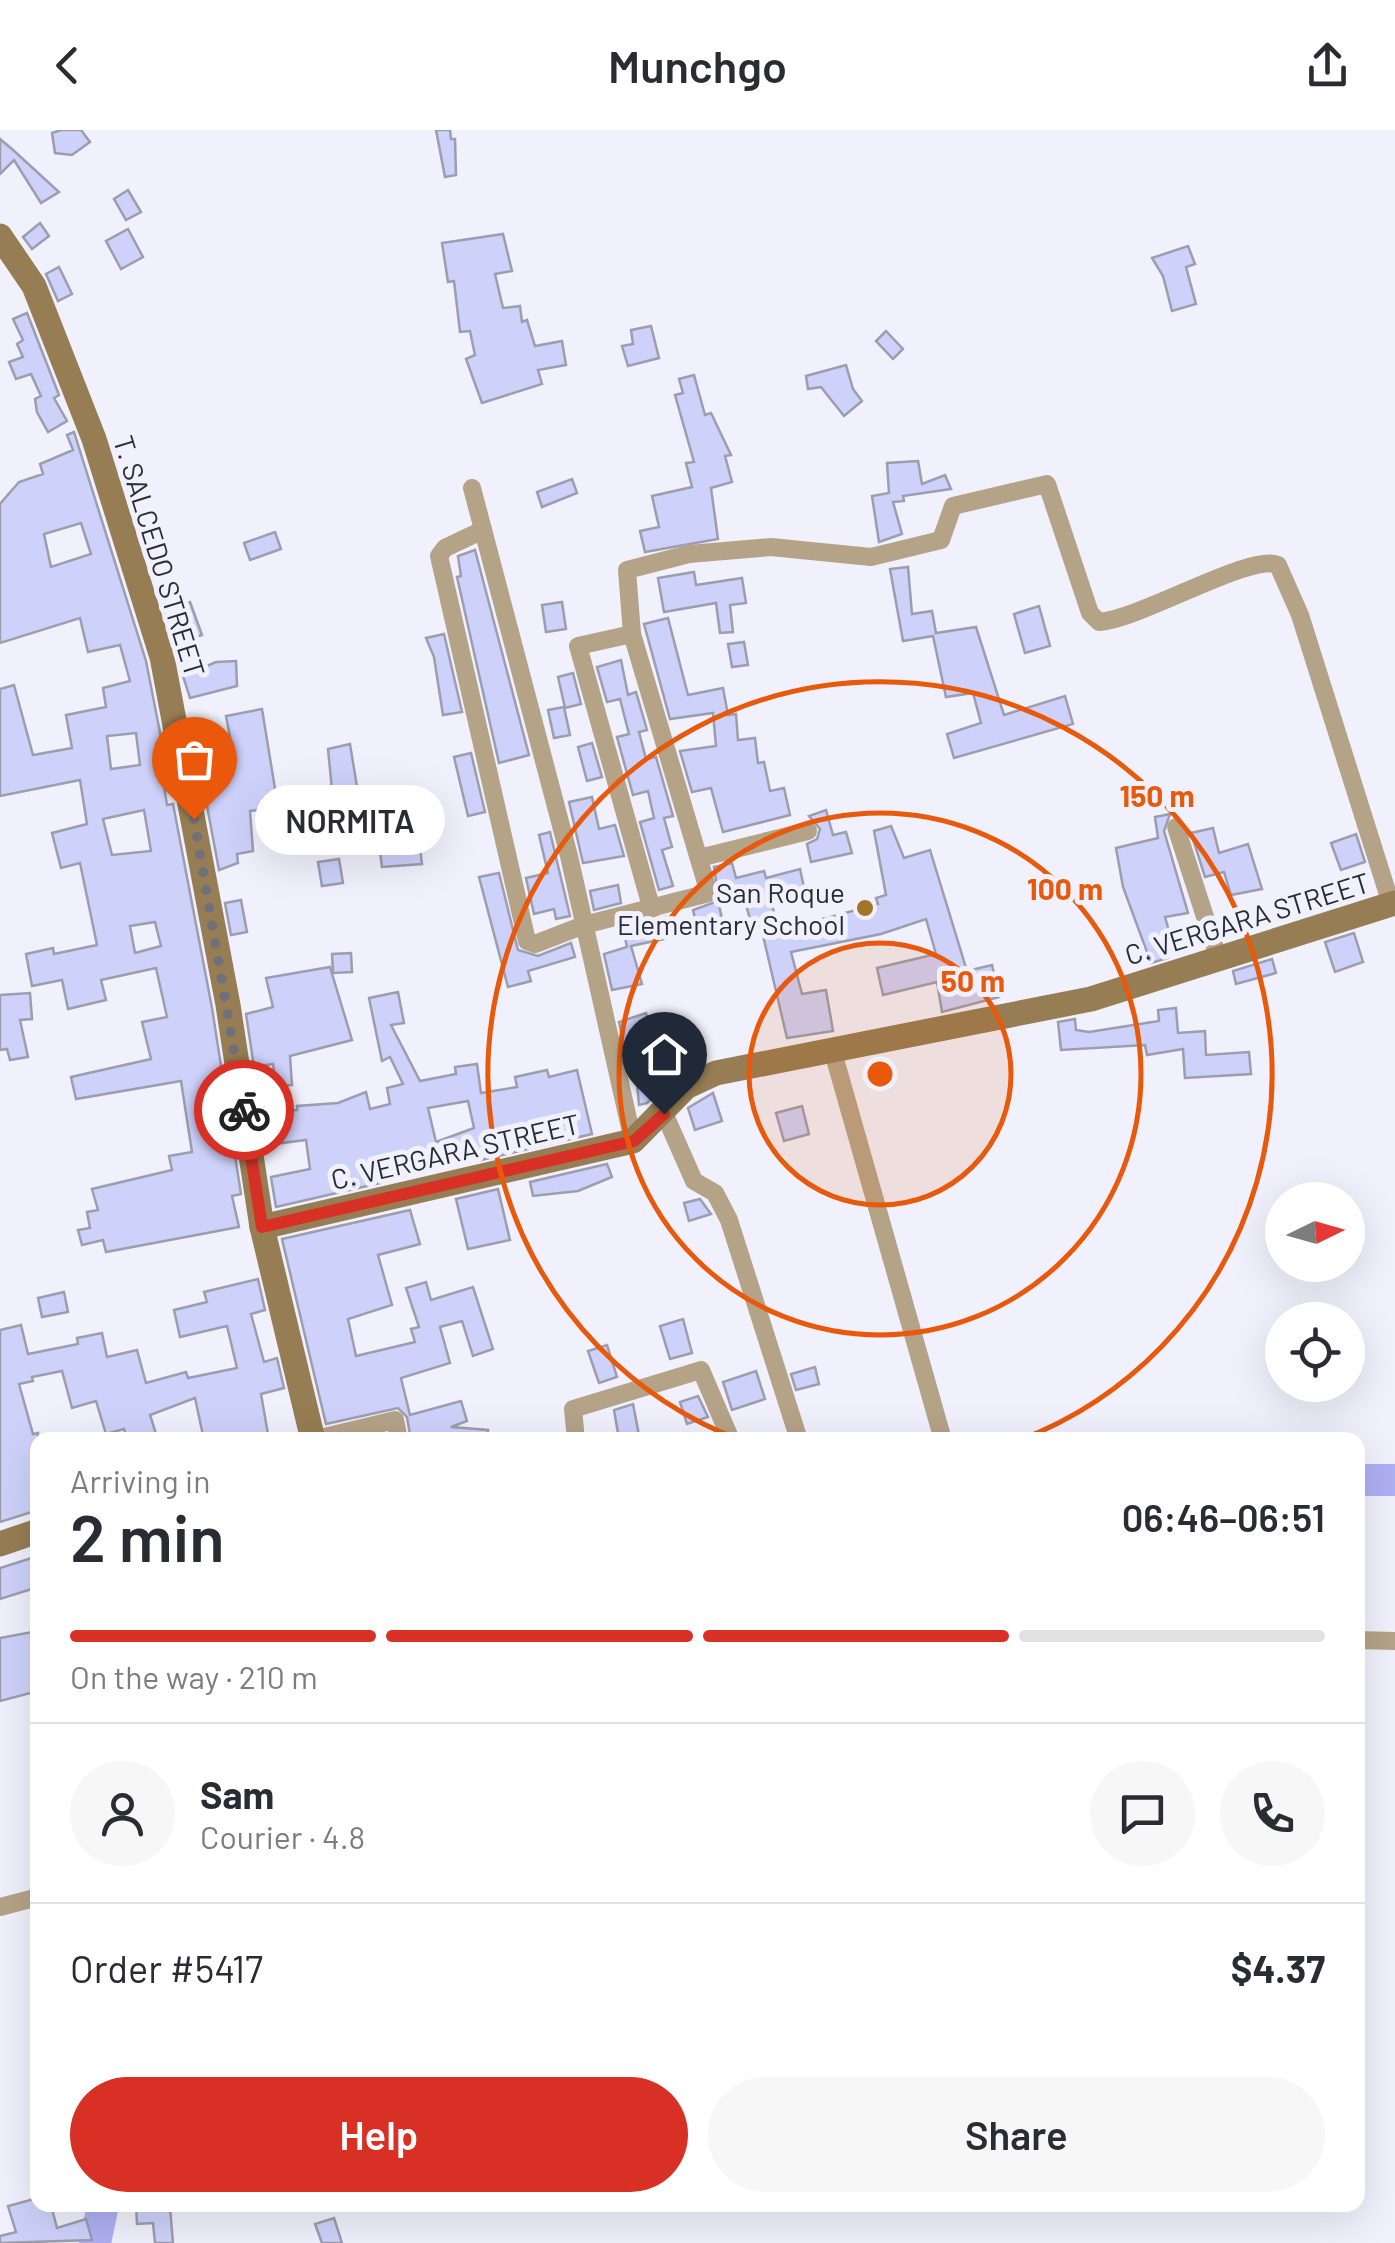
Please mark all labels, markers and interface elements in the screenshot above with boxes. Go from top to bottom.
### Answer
icon: back [40,38,95,93]
text: Munchgo [608,38,787,92]
icon: share [1300,38,1355,93]
street label: T. SALCEDO STREET [107,431,213,681]
pin [152,717,237,820]
icon: bag [167,732,222,787]
text: 150 m [1120,777,1194,813]
callout: NORMITA [254,784,444,854]
text: NORMITA [285,801,415,839]
street label: C. VERGARA STREET [1121,865,1373,971]
text: 100 m [1027,870,1103,906]
place label: San Roque Elementary School [617,875,845,941]
marker: San Roque Elementary School [854,897,876,919]
text: 50 m [941,962,1005,998]
pin [622,1012,707,1115]
icon: home [637,1027,692,1082]
centre of rings [862,1056,898,1092]
courier [194,1060,294,1160]
icon: bike [217,1083,272,1138]
street label: C. VERGARA STREET [327,1106,583,1196]
north arrow [1265,1182,1365,1282]
map controls [1265,1182,1365,1402]
button: locate [1265,1302,1365,1402]
text: Arriving in [70,1461,210,1499]
text: 06:46–06:51 [1122,1494,1325,1540]
text: 2 min [70,1497,225,1575]
text: On the way · 210 m [70,1657,318,1695]
button: person [70,1761,175,1866]
button: chat [1090,1761,1195,1866]
button: phone [1220,1761,1325,1866]
text: Sam [200,1771,274,1817]
text: Courier · 4.8 [200,1817,365,1855]
text: Order #5417 [70,1945,263,1991]
text: $4.37 [1231,1945,1325,1991]
button: Help [70,2077,688,2192]
button: Share [708,2077,1325,2192]

